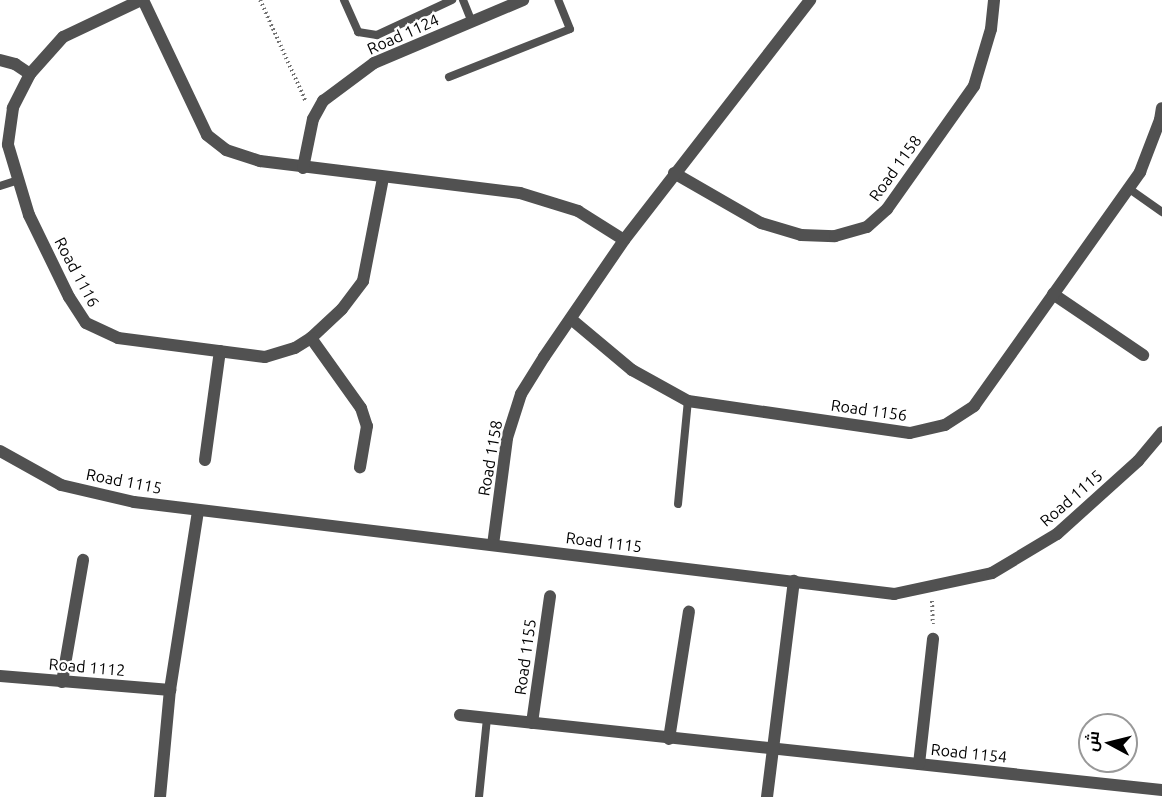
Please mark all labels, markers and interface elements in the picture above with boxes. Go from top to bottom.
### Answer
street label: Road 1124 [364,10,442,58]
street label: Road 1158 [865,131,925,205]
street label: Road 1116 [51,234,103,310]
street label: Road 1156 [830,395,908,425]
street label: Road 1158 [474,419,506,497]
street label: Road 1115 [85,464,163,498]
street label: Road 1115 [1036,466,1106,530]
street label: Road 1115 [565,528,643,556]
street label: Road 1155 [510,618,540,696]
street label: Road 1112 [48,654,126,680]
north arrow [1078,713,1138,773]
text: ش [1082,730,1102,752]
street label: Road 1154 [930,739,1008,767]

